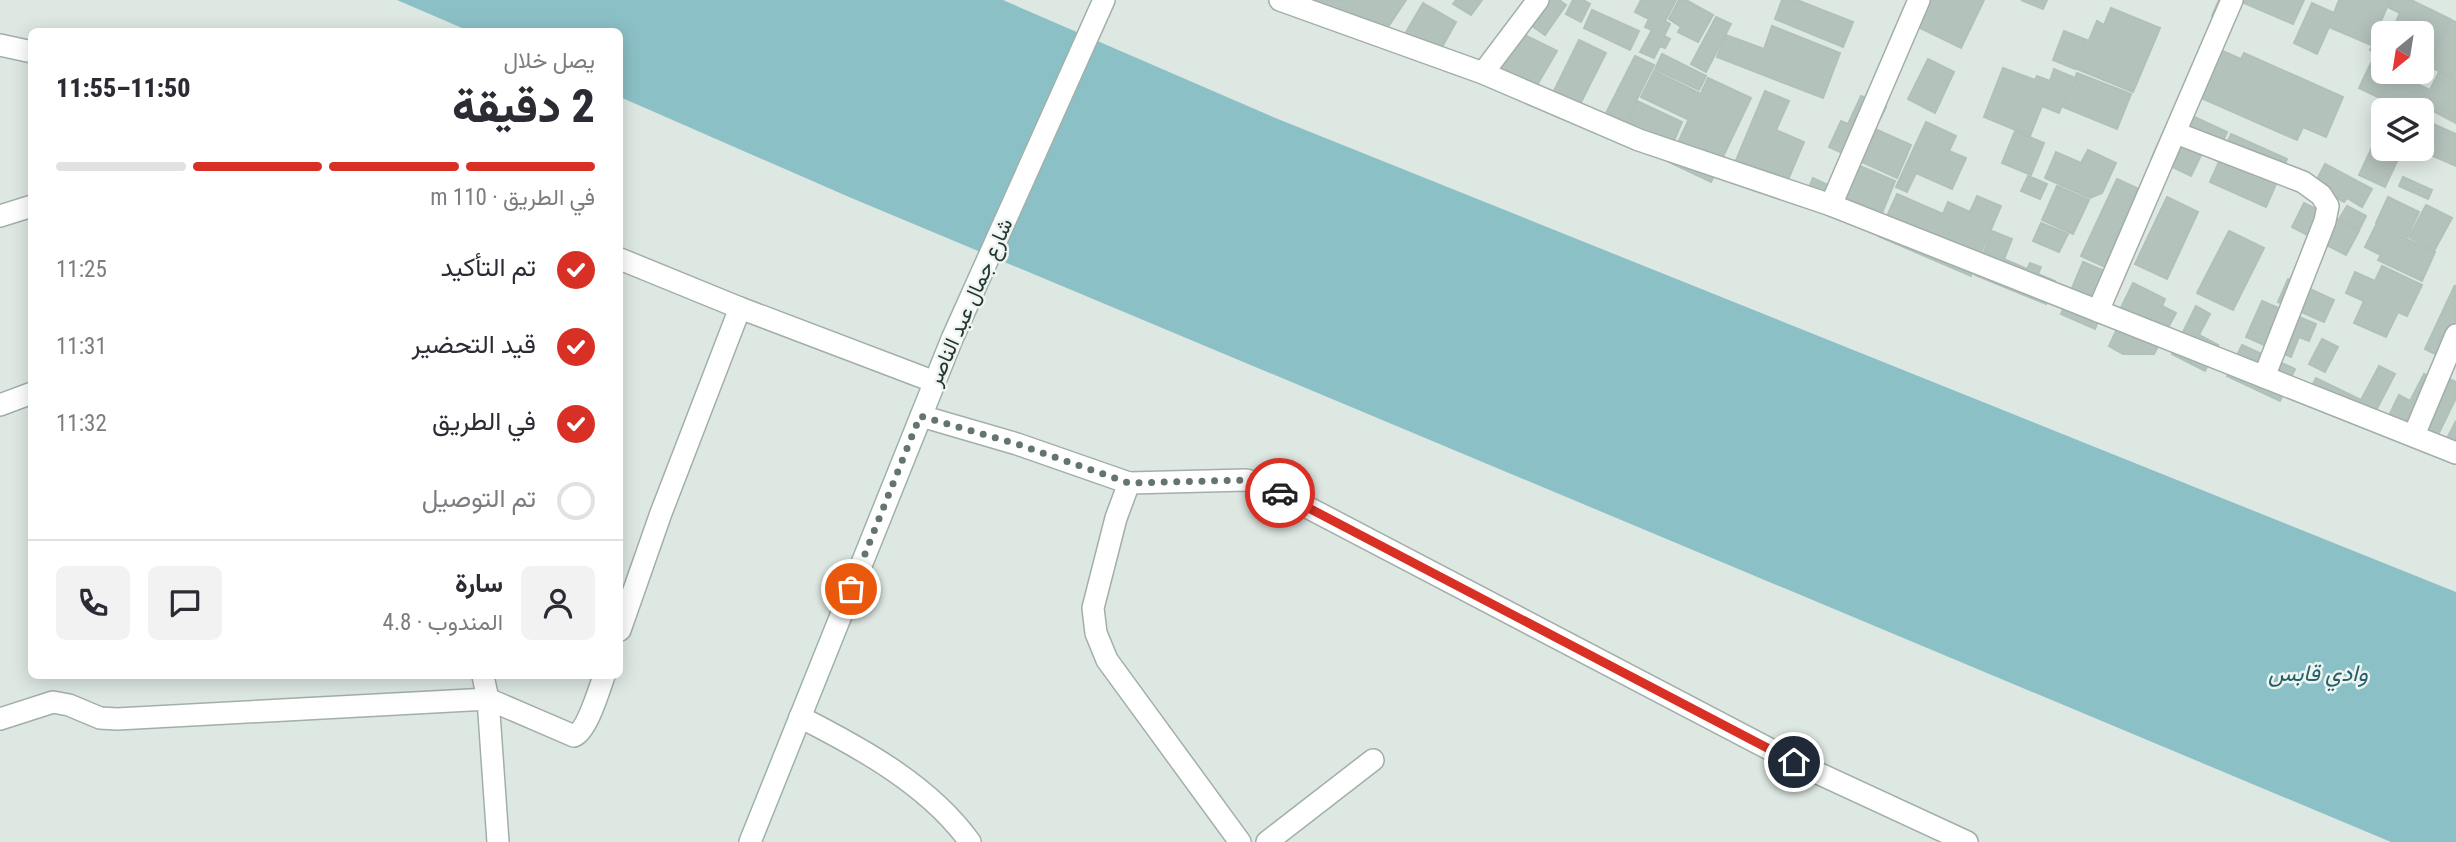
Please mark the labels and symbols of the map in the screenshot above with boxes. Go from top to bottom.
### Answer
north arrow [2371,21,2434,84]
street label: شارع جمال عبد الناصر [922,215,1019,391]
courier [1245,458,1315,528]
pin [821,559,881,619]
water label: وادي قابس [2268,660,2368,692]
pin [1764,732,1824,792]

